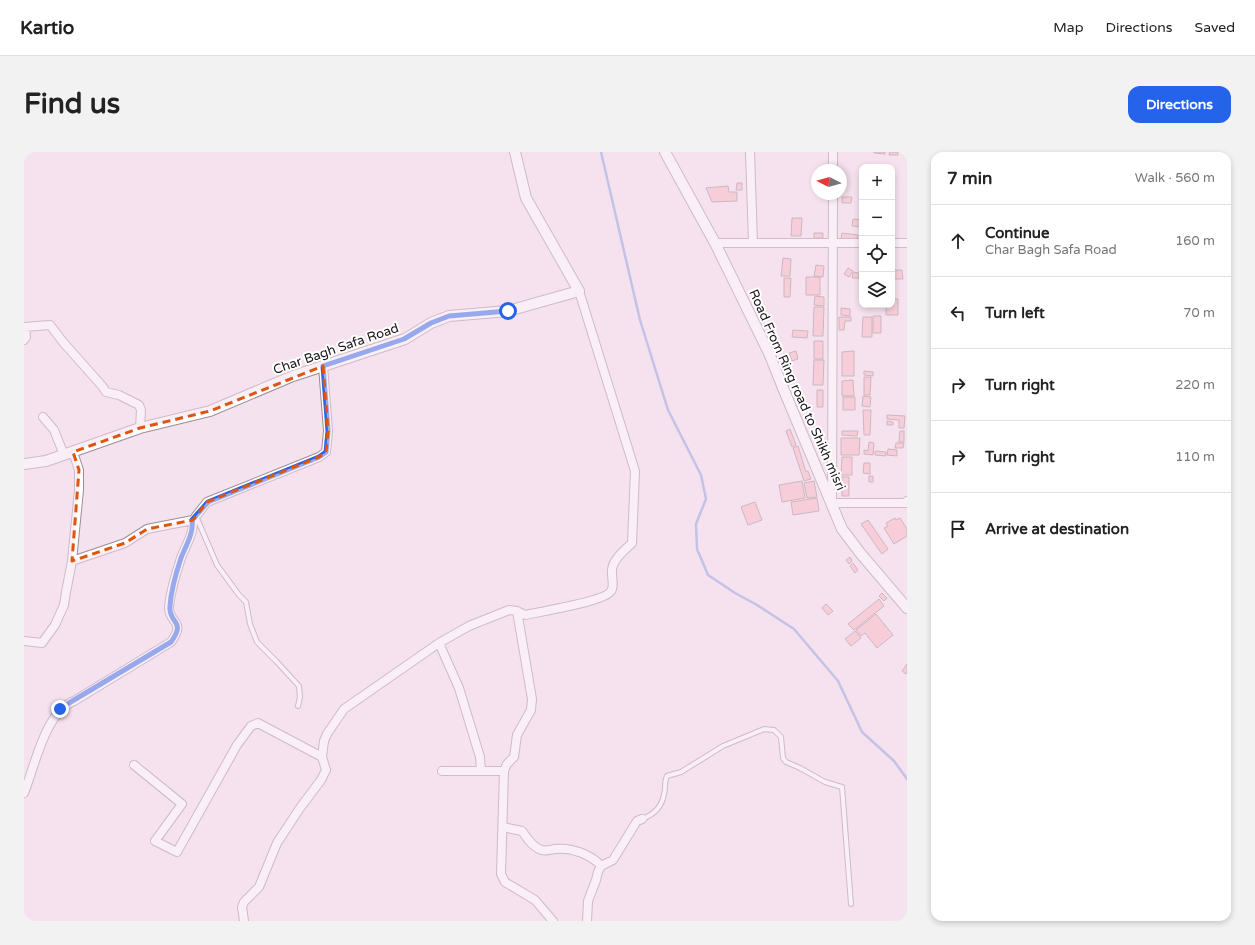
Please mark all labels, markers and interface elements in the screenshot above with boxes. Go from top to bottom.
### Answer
text: Kartio [20,17,74,39]
text: Map [1053,19,1084,36]
text: Directions [1106,19,1173,36]
text: Saved [1195,19,1235,36]
button: Directions [1128,86,1231,123]
text: Find us [24,87,120,121]
north arrow [811,164,847,200]
map controls [859,164,895,308]
button: + [859,164,895,200]
text: 7 min [947,168,992,189]
text: Walk · 560 m [1135,170,1215,186]
button: − [859,200,895,236]
text: Continue [985,224,1049,242]
icon: ahead [947,230,969,252]
text: 160 m [1175,233,1215,249]
button: locate [859,236,895,272]
text: Char Bagh Safa Road [985,242,1117,258]
button: layers [859,272,895,308]
street label: Road From Ring road to Shikh misri [745,287,849,493]
route start [499,302,517,320]
icon: left [947,302,969,324]
text: Turn left [985,304,1045,322]
text: 70 m [1183,305,1215,321]
street label: Char Bagh Safa Road [271,320,401,378]
icon: right [947,374,969,396]
text: Turn right [985,376,1055,394]
text: 220 m [1175,377,1215,393]
icon: right [947,446,969,468]
text: Turn right [985,448,1055,466]
text: 110 m [1175,449,1215,465]
icon: arrive [947,518,969,540]
text: Arrive at destination [985,520,1129,538]
route end [51,700,69,718]

